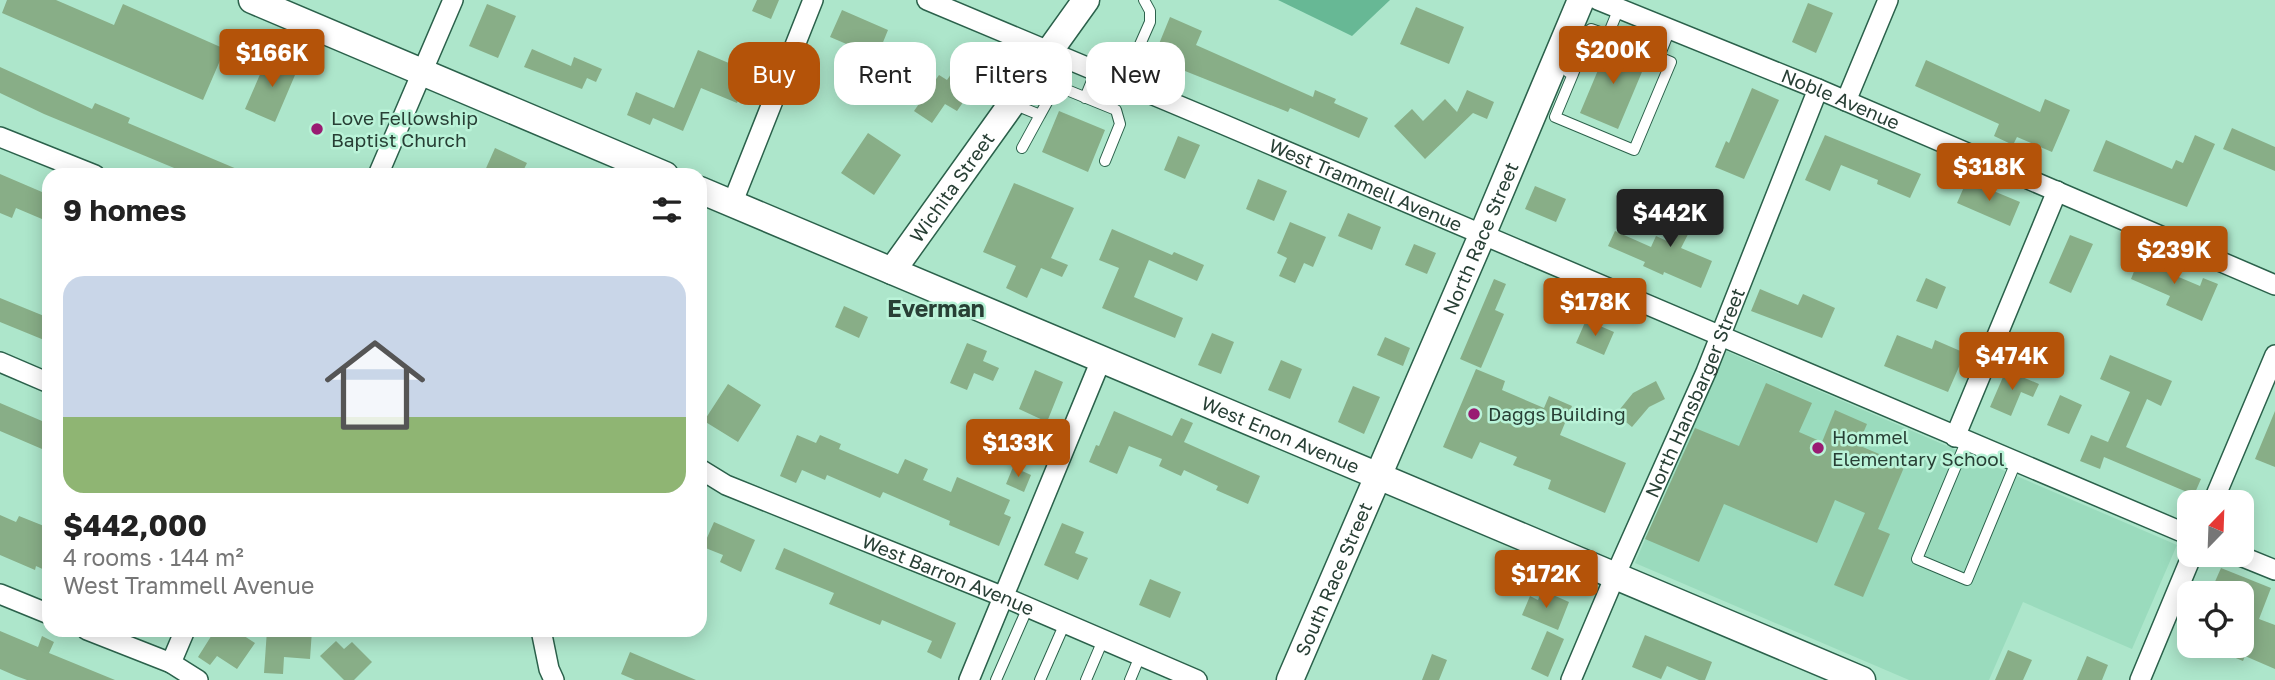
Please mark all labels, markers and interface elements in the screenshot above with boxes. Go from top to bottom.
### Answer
pin: $200K [1564,27,1662,86]
pin: $166K [223,29,321,89]
text: $200K [1575,35,1651,63]
text: $166K [235,38,309,66]
chip: Buy [728,42,820,105]
chip: Rent [834,42,936,105]
chip: Filters [950,42,1072,105]
chip: New [1086,42,1185,105]
street label: Noble Avenue [1778,63,1903,134]
place label: Love Fellowship Baptist Church [331,106,478,151]
marker: Love Fellowship Baptist Church [309,121,325,137]
street label: Wichita Street [904,127,999,246]
street label: West Trammell Avenue [1266,133,1466,236]
pin: $318K [1940,144,2038,203]
text: $318K [1953,152,2025,180]
street label: North Race Street [1437,158,1523,318]
pin: $442K [1621,190,1719,249]
icon: filters [648,191,686,229]
text: 9 homes [63,192,186,228]
text: $442K [1633,198,1707,226]
pin: $239K [2125,226,2223,286]
text: $239K [2137,235,2211,263]
pin: $178K [1546,278,1644,338]
street label: North Hansbarger Street [1640,284,1749,501]
text: $178K [1559,287,1631,315]
district label: Everman [887,294,985,322]
icon: home [312,322,438,448]
pin: $474K [1963,332,2061,392]
text: $474K [1975,341,2049,369]
street label: West Enon Avenue [1198,391,1363,478]
place label: Daggs Building [1488,402,1626,425]
marker: Daggs Building [1466,406,1482,422]
pin: $133K [969,420,1067,479]
place label: Hommel Elementary School [1832,425,2005,470]
text: $133K [982,428,1054,456]
marker: Hommel Elementary School [1810,440,1826,456]
north arrow [2177,490,2254,567]
map controls [2177,490,2254,658]
street label: South Race Street [1290,498,1376,659]
text: $442,000 [63,507,207,543]
street label: West Barron Avenue [859,529,1038,620]
text: 4 rooms · 144 m² [63,543,244,571]
pin: $172K [1497,550,1595,610]
text: $172K [1511,559,1581,587]
text: West Trammell Avenue [63,571,314,599]
button: locate [2177,581,2254,658]

